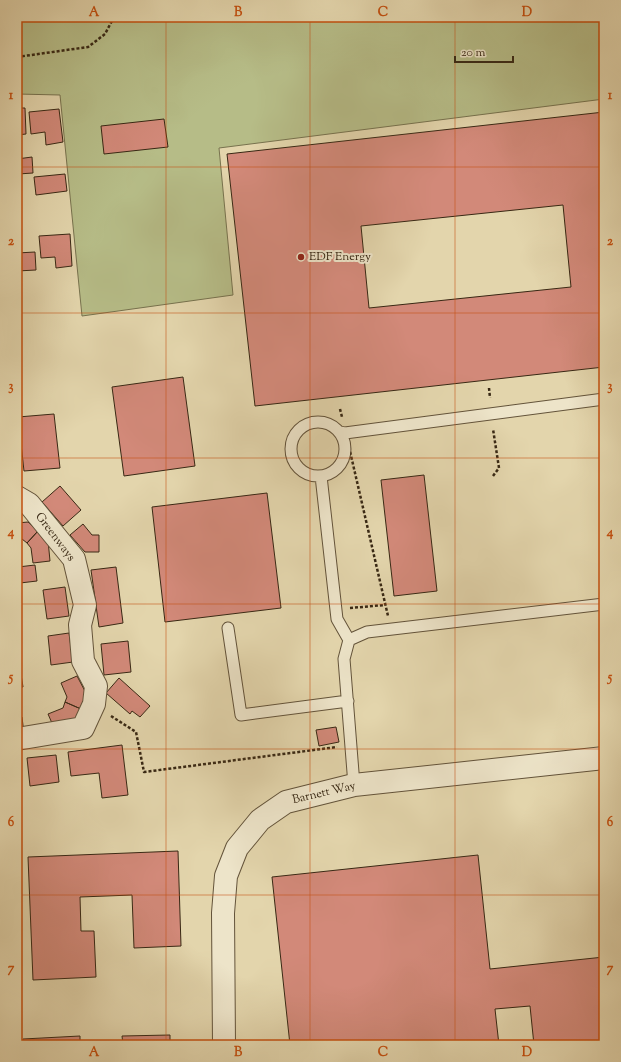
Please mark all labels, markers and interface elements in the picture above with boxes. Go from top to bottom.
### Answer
text: A [89,4,100,22]
text: B [234,4,243,22]
text: C [378,4,388,22]
text: D [522,4,532,22]
scale bar [455,38,513,64]
text: 20 m [461,44,486,62]
text: 1 [9,87,14,105]
text: 1 [608,87,613,105]
text: 2 [8,233,15,251]
text: 2 [607,233,614,251]
place label: EDF Energy [309,248,371,266]
marker: EDF Energy [296,252,306,262]
text: 3 [8,378,14,396]
text: 3 [607,378,613,396]
street label: Greenways [31,509,80,566]
text: 4 [7,524,15,542]
text: 4 [606,524,614,542]
text: 5 [8,669,14,687]
text: 5 [607,669,613,687]
street label: Barnett Way [290,777,358,809]
text: 6 [8,814,15,832]
text: 6 [607,814,614,832]
text: 7 [8,960,15,978]
text: 7 [607,960,614,978]
text: A [89,1044,100,1062]
text: B [234,1044,243,1062]
text: C [378,1044,388,1062]
text: D [522,1044,532,1062]

